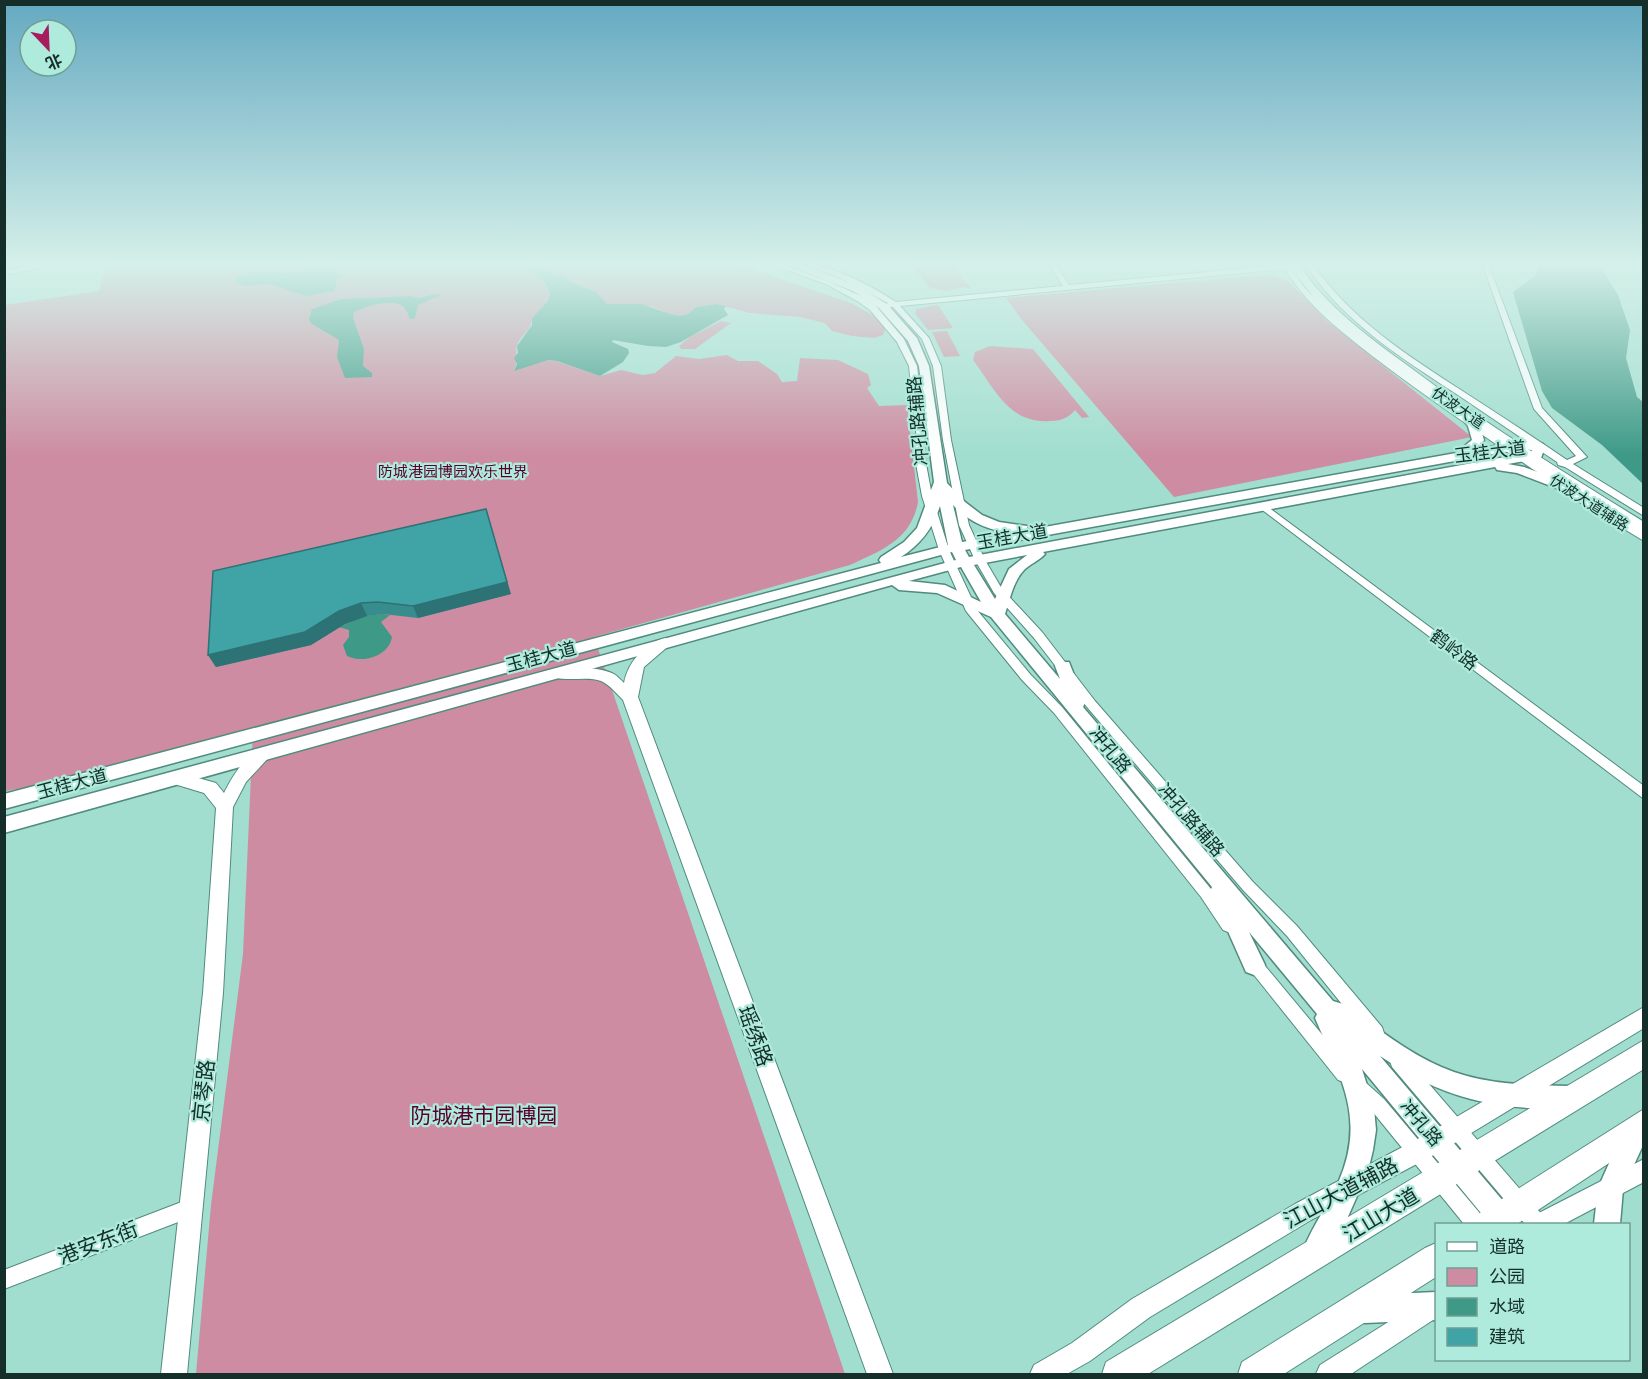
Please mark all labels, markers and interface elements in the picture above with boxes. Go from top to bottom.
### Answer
north arrow [18,18,78,78]
text: 北 [42,49,65,73]
street label: 冲孔路辅路 [903,375,933,467]
street label: 伏波大道 [1428,383,1488,433]
street label: 玉桂大道 [1453,437,1527,467]
park label: 防城港园博园欢乐世界 [378,463,528,481]
street label: 伏波大道辅路 [1546,471,1632,535]
street label: 玉桂大道 [975,520,1049,554]
street label: 鹤岭路 [1426,625,1482,675]
street label: 玉桂大道 [503,637,579,677]
street label: 冲孔路 [1084,722,1136,778]
street label: 玉桂大道 [34,764,110,804]
street label: 冲孔路辅路 [1153,779,1229,861]
street label: 瑶绣路 [732,1002,777,1070]
street label: 京琴路 [189,1058,220,1124]
street label: 冲孔路 [1395,1095,1447,1151]
park label: 防城港市园博园 [411,1104,558,1129]
street label: 江山大道辅路 [1279,1152,1403,1234]
street label: 江山大道 [1339,1183,1423,1247]
street label: 港安东街 [54,1217,142,1270]
legend [1435,1223,1630,1361]
text: 道路 [1489,1236,1525,1258]
text: 公园 [1489,1266,1525,1288]
text: 水域 [1489,1296,1525,1318]
text: 建筑 [1489,1326,1525,1348]

